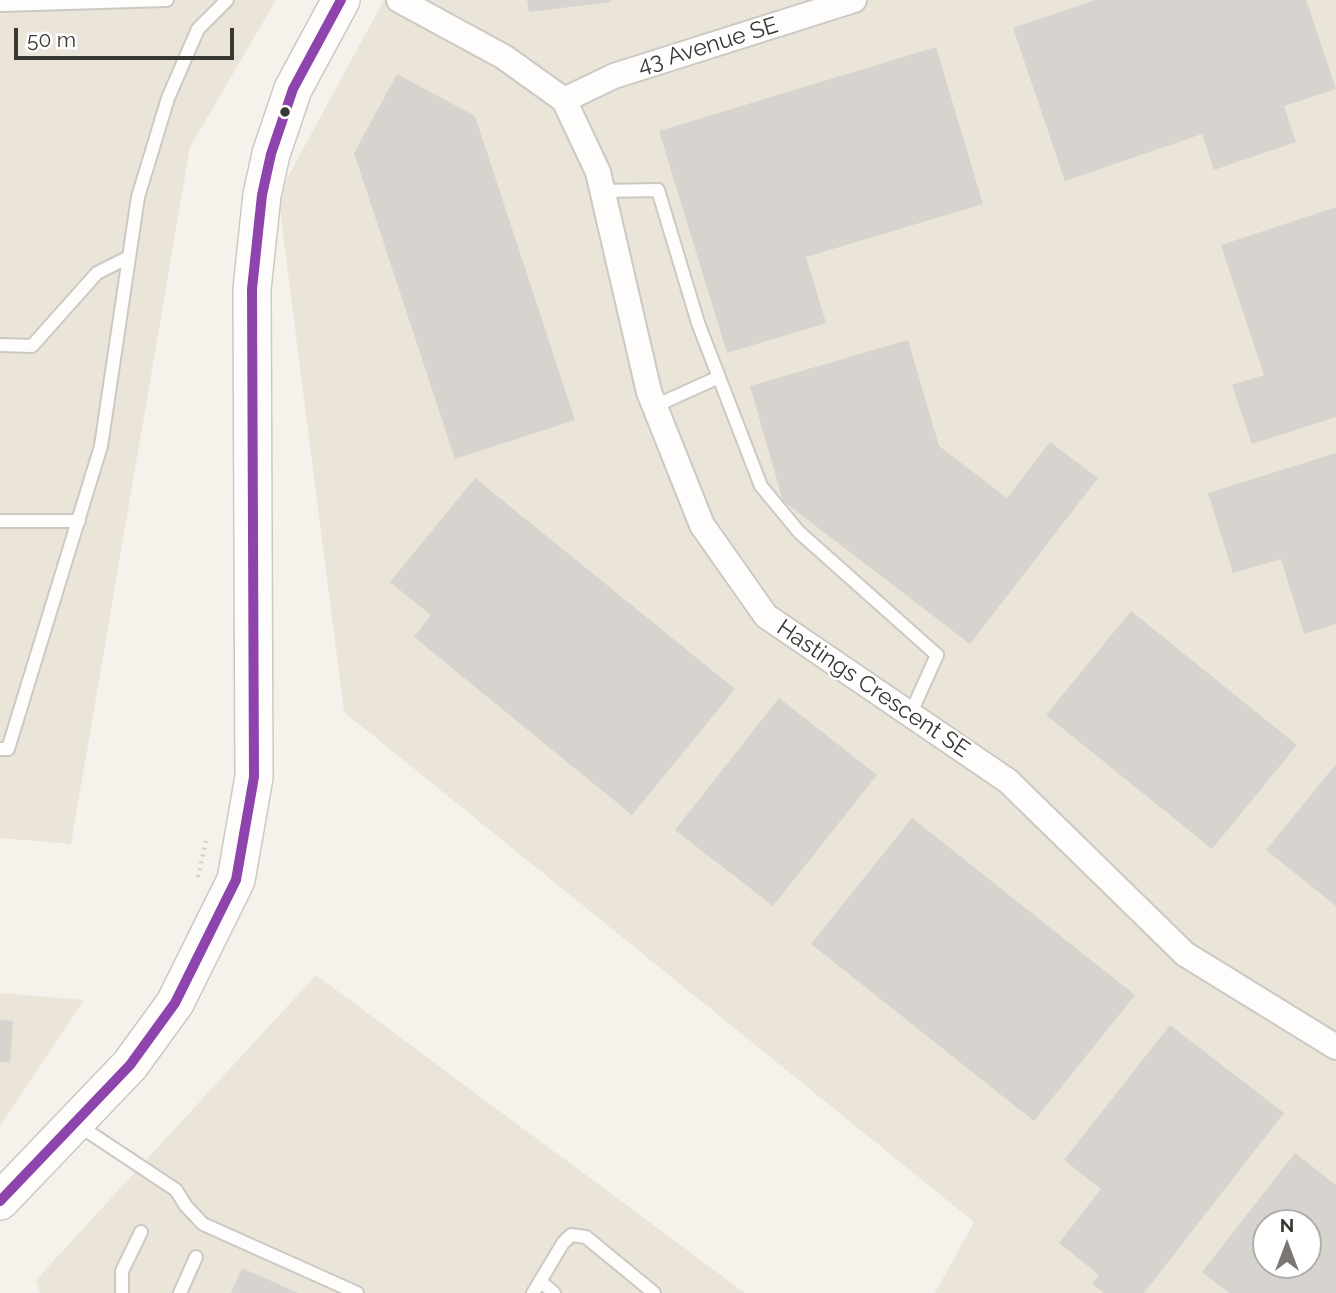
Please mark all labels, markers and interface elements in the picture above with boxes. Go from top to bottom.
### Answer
street label: 43 Avenue SE [635,12,781,80]
scale bar [18,14,238,58]
text: 50 m [27,27,76,52]
unlabelled marker [278,105,292,119]
street label: Hastings Crescent SE [771,614,975,764]
north arrow [1252,1209,1322,1279]
text: N [1280,1214,1294,1236]

